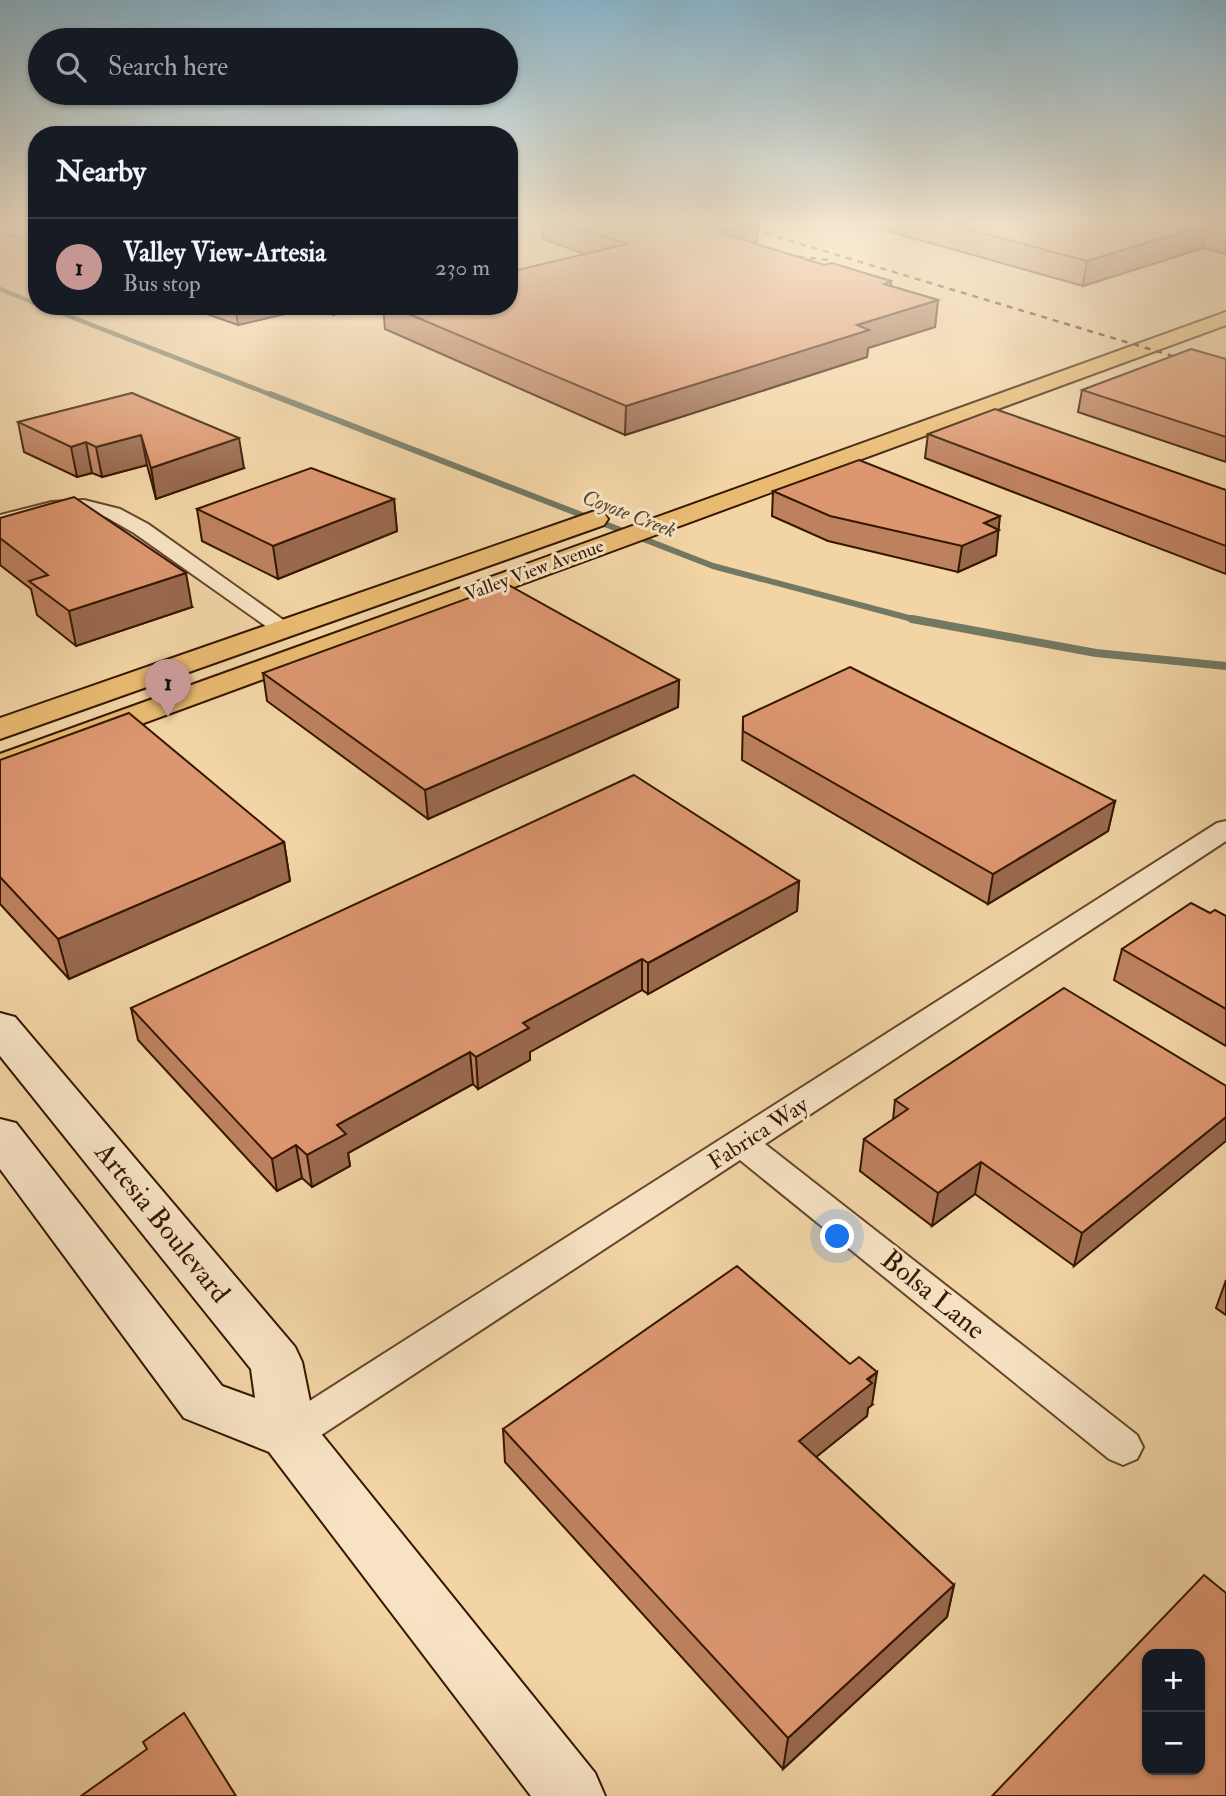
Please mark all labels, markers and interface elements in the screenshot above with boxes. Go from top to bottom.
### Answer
search box [28,28,518,105]
icon: search [52,48,90,86]
text: Search here [108,51,228,83]
text: Nearby [56,153,146,190]
text: Valley View-Artesia [123,237,326,269]
text: 1 [75,253,83,282]
text: 230 m [435,253,490,282]
text: Bus stop [123,269,201,298]
water label: Coyote Creek [578,484,680,544]
street label: Valley View Avenue [461,534,607,606]
pin: 1 [145,659,191,717]
street label: Fabrica Way [703,1089,814,1176]
street label: Artesia Boulevard [86,1135,237,1310]
your location [820,1219,854,1253]
street label: Bolsa Lane [874,1242,992,1348]
map controls [1142,1649,1205,1775]
button: + [1142,1649,1205,1712]
button: − [1142,1712,1205,1775]

